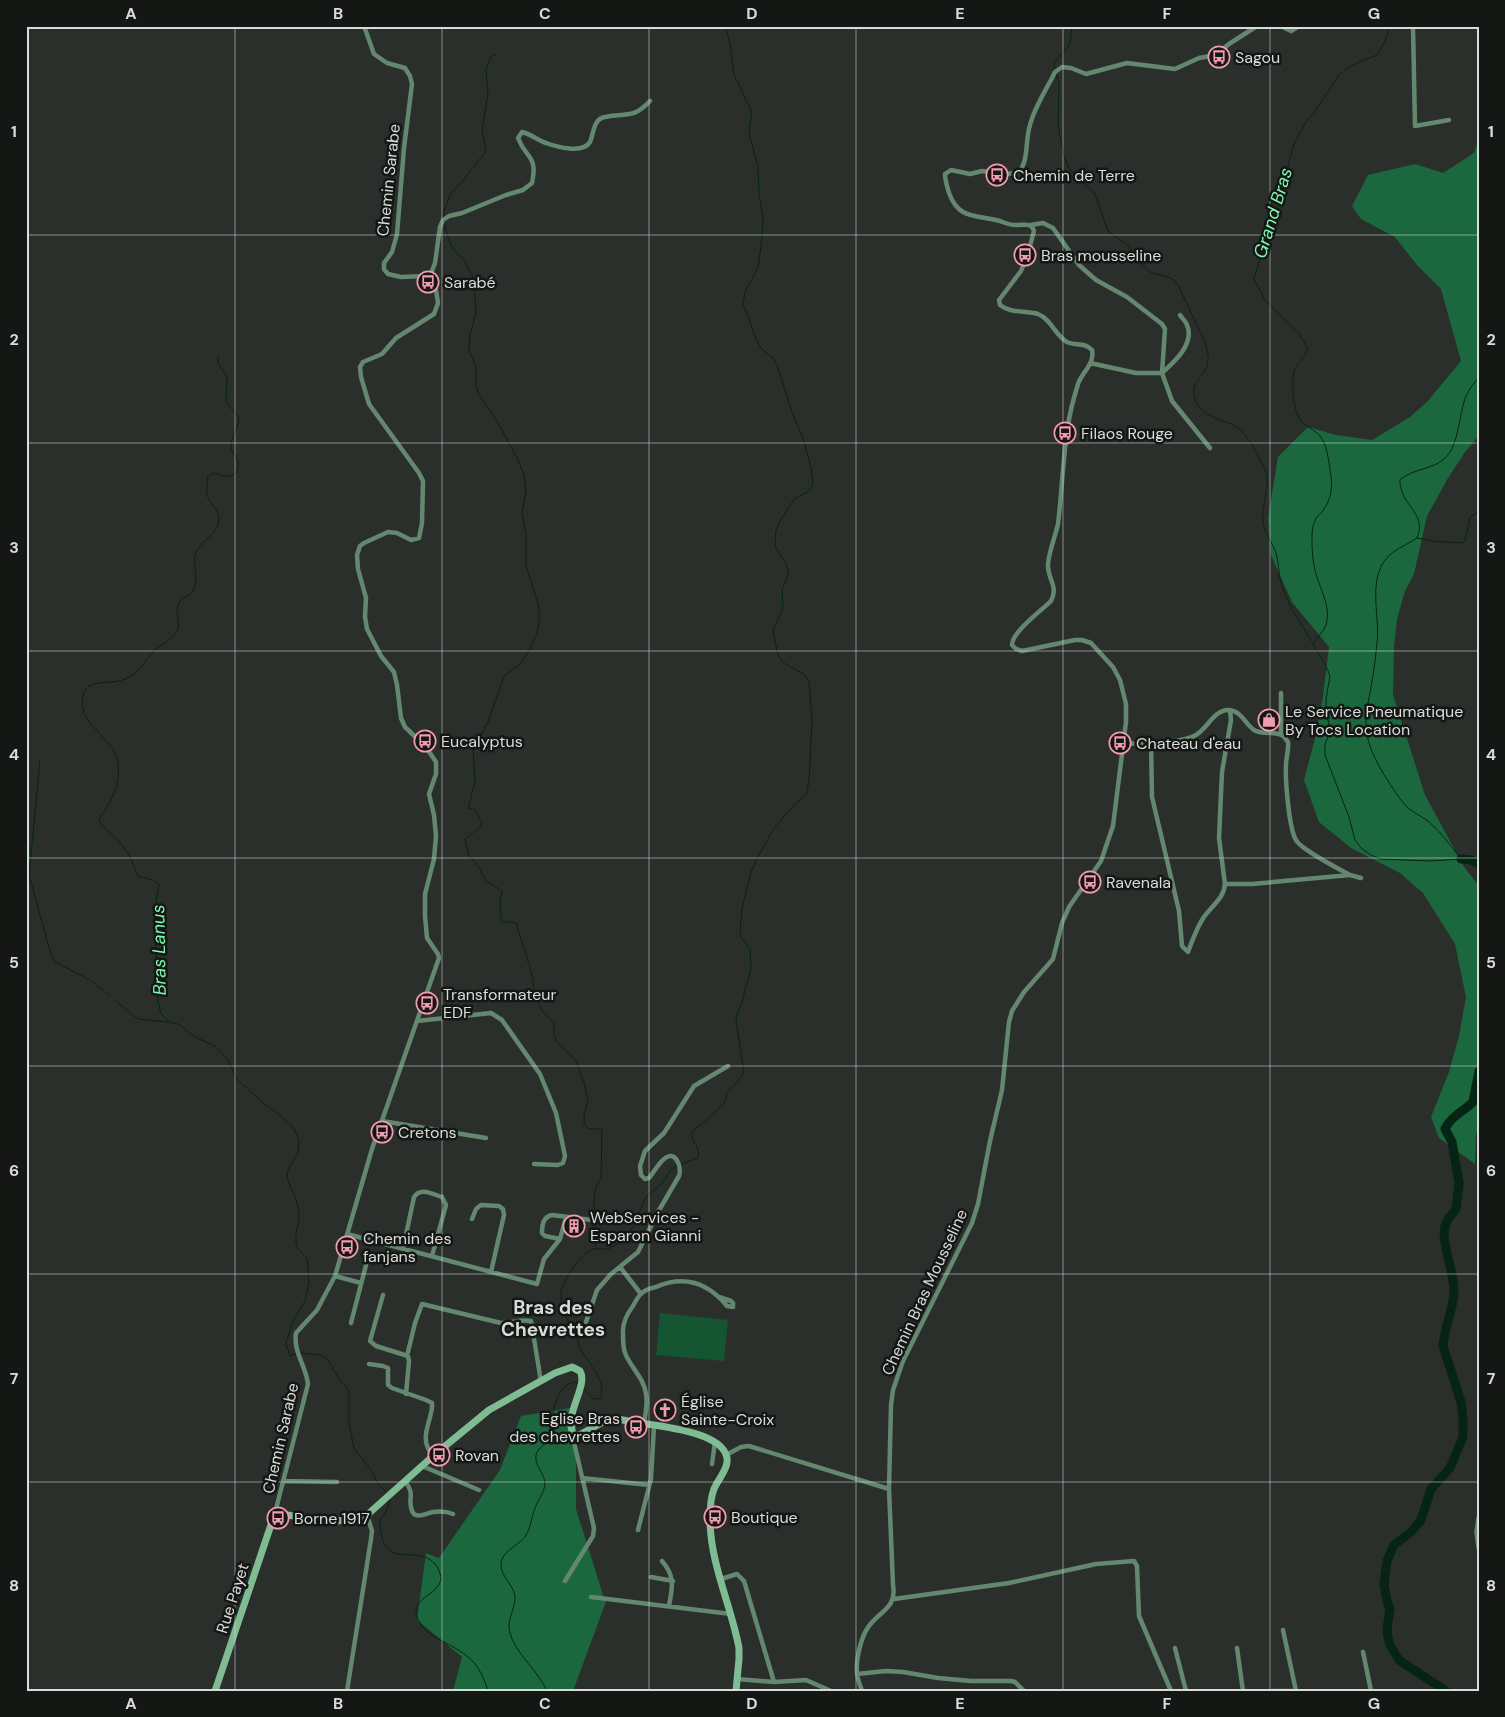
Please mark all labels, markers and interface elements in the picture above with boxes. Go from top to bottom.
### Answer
text: A [125,3,137,24]
text: B [333,3,343,24]
text: C [539,3,551,24]
text: D [746,3,758,24]
text: E [955,3,965,24]
text: F [1163,3,1172,24]
text: G [1368,3,1380,24]
bus stop icon: Sagou [1207,45,1231,69]
place label: Sagou [1235,47,1280,68]
text: 1 [11,121,17,142]
text: 1 [1488,121,1494,142]
street label: Chemin Sarabe [372,123,405,237]
bus stop icon: Chemin de Terre [985,163,1009,187]
place label: Chemin de Terre [1013,165,1135,186]
water label: Grand Bras [1248,165,1298,261]
bus stop icon: Bras mousseline [1013,243,1037,267]
place label: Bras mousseline [1041,245,1161,266]
bus stop icon: Sarabé [416,270,440,294]
place label: Sarabé [444,272,496,293]
text: 2 [9,329,19,350]
text: 2 [1486,329,1496,350]
bus stop icon: Filaos Rouge [1053,421,1077,445]
place label: Filaos Rouge [1081,423,1173,444]
text: 3 [9,537,19,558]
text: 3 [1486,537,1496,558]
place label: Le Service Pneumatique By Tocs Location [1285,701,1463,740]
shop icon: Le Service Pneumatique By Tocs Location [1257,708,1281,732]
bus stop icon: Eucalyptus [413,729,437,753]
place label: Eucalyptus [441,731,523,752]
bus stop icon: Chateau d'eau [1108,731,1132,755]
place label: Chateau d'eau [1136,733,1241,754]
text: 4 [9,744,19,765]
text: 4 [1486,744,1496,765]
bus stop icon: Ravenala [1078,870,1102,894]
place label: Ravenala [1106,872,1171,893]
water label: Bras Lanus [146,904,172,996]
text: 5 [9,952,19,973]
text: 5 [1486,952,1496,973]
place label: Transformateur EDF [443,984,556,1023]
bus stop icon: Transformateur EDF [415,991,439,1015]
bus stop icon: Cretons [370,1120,394,1144]
place label: Cretons [398,1122,457,1143]
text: 6 [9,1160,19,1181]
text: 6 [1486,1160,1496,1181]
street label: Chemin Bras Mousseline [877,1206,972,1379]
place label: WebServices - Esparon Gianni [590,1207,701,1246]
building icon: WebServices - Esparon Gianni [562,1214,586,1238]
place label: Chemin des fanjans [363,1228,451,1267]
bus stop icon: Chemin des fanjans [335,1235,359,1259]
district label: Bras des Chevrettes [501,1295,605,1342]
text: 7 [10,1368,19,1389]
text: 7 [1487,1368,1496,1389]
street label: Chemin Sarabe [258,1381,303,1496]
place label: Église Sainte-Croix [681,1391,774,1430]
church icon: Église Sainte-Croix [653,1398,677,1422]
place label: Eglise Bras des chevrettes [509,1408,620,1447]
bus stop icon: Eglise Bras des chevrettes [624,1415,648,1439]
bus stop icon: Rovan [427,1443,451,1467]
place label: Rovan [455,1445,499,1466]
bus stop icon: Boutique [703,1505,727,1529]
bus stop icon: Borne 1917 [266,1506,290,1530]
place label: Boutique [731,1507,798,1528]
place label: Borne 1917 [294,1508,370,1529]
street label: Rue Payet [211,1560,254,1636]
text: 8 [9,1575,19,1596]
text: 8 [1486,1575,1496,1596]
text: A [125,1693,137,1714]
text: B [333,1693,343,1714]
text: C [539,1693,551,1714]
text: D [746,1693,758,1714]
text: E [955,1693,965,1714]
text: F [1163,1693,1172,1714]
text: G [1368,1693,1380,1714]

